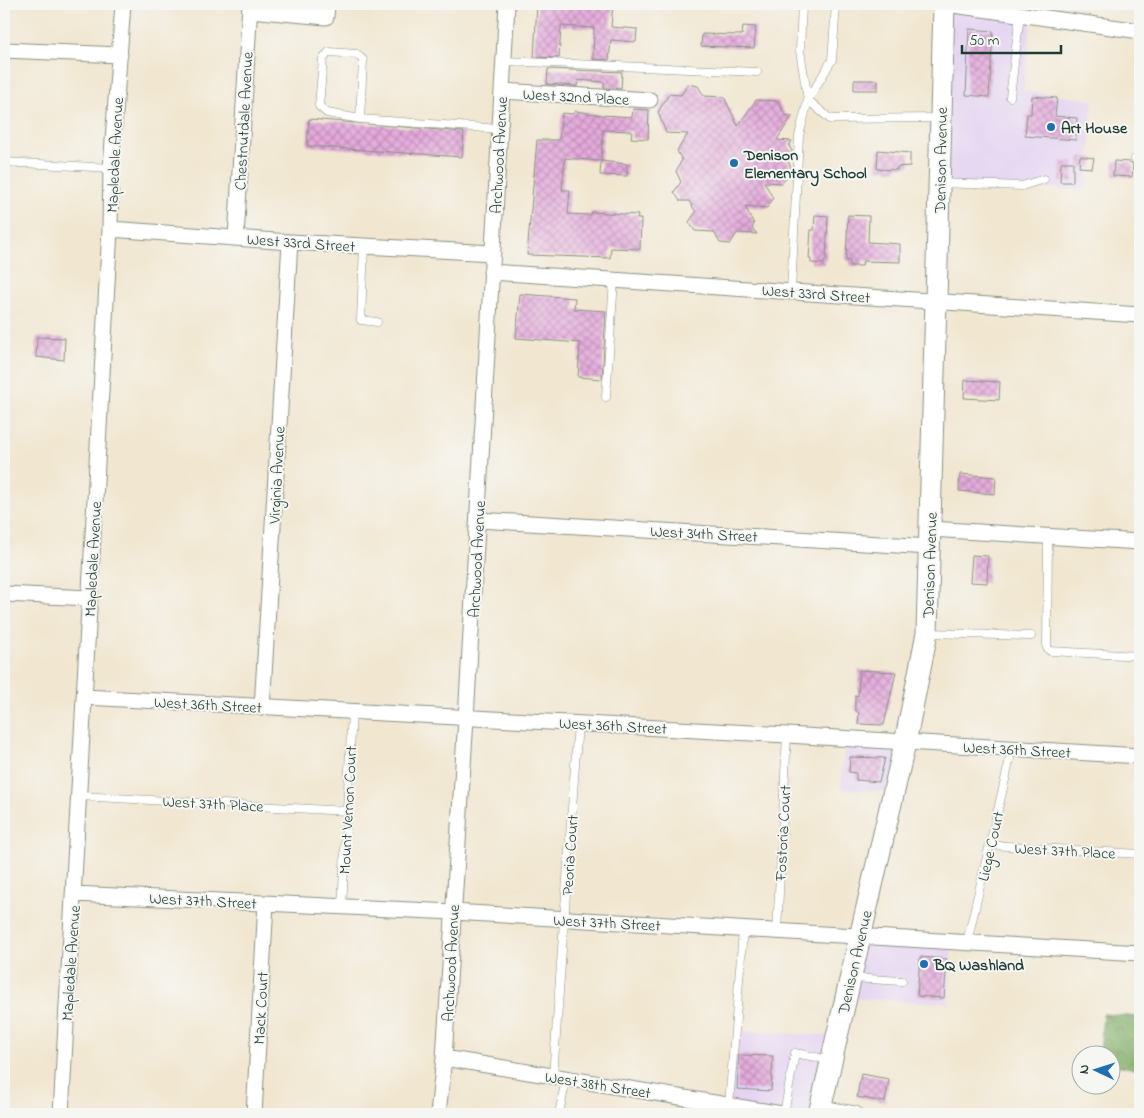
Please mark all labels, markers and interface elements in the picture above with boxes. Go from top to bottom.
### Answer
scale bar [962,22,1060,54]
text: 50 m [969,30,1000,52]
street label: Chestnutdale Avenue [229,50,261,191]
street label: West 32nd Place [522,83,630,113]
street label: Archwood Avenue [485,95,515,214]
street label: Mapledale Avenue [101,96,131,214]
street label: Denison Avenue [929,106,955,214]
place label: Art House [1061,117,1128,141]
marker: Art House [1045,121,1057,133]
place label: Denison Elementary School [743,144,867,187]
marker: Denison Elementary School [728,157,740,169]
street label: West 33rd Street [246,228,356,260]
street label: West 33rd Street [761,279,871,311]
street label: Virginia Avenue [263,425,293,525]
street label: Archwood Avenue [463,499,493,618]
street label: Mapledale Avenue [79,500,109,618]
street label: Denison Avenue [917,511,945,619]
street label: West 34th Street [650,520,759,550]
street label: West 36th Street [153,691,263,721]
street label: West 36th Street [558,712,668,742]
street label: West 36th Street [962,736,1072,766]
street label: Mount Vernon Court [334,745,364,875]
street label: Fostoria Court [769,784,799,883]
street label: West 37th Place [162,790,265,820]
street label: Liege Court [972,809,1012,884]
street label: Peoria Court [556,813,586,896]
street label: West 37th Place [1014,837,1117,867]
street label: West 37th Street [149,887,258,917]
street label: Archwood Avenue [437,903,467,1022]
street label: Mapledale Avenue [56,904,88,1022]
street label: Denison Avenue [832,907,880,1018]
street label: West 37th Street [553,909,662,939]
place label: BQ Washland [933,954,1024,978]
marker: BQ Washland [918,958,930,970]
street label: Mack Court [248,970,276,1045]
north arrow [1072,1046,1122,1096]
text: N [1074,1064,1095,1075]
street label: West 38th Street [543,1066,653,1106]

